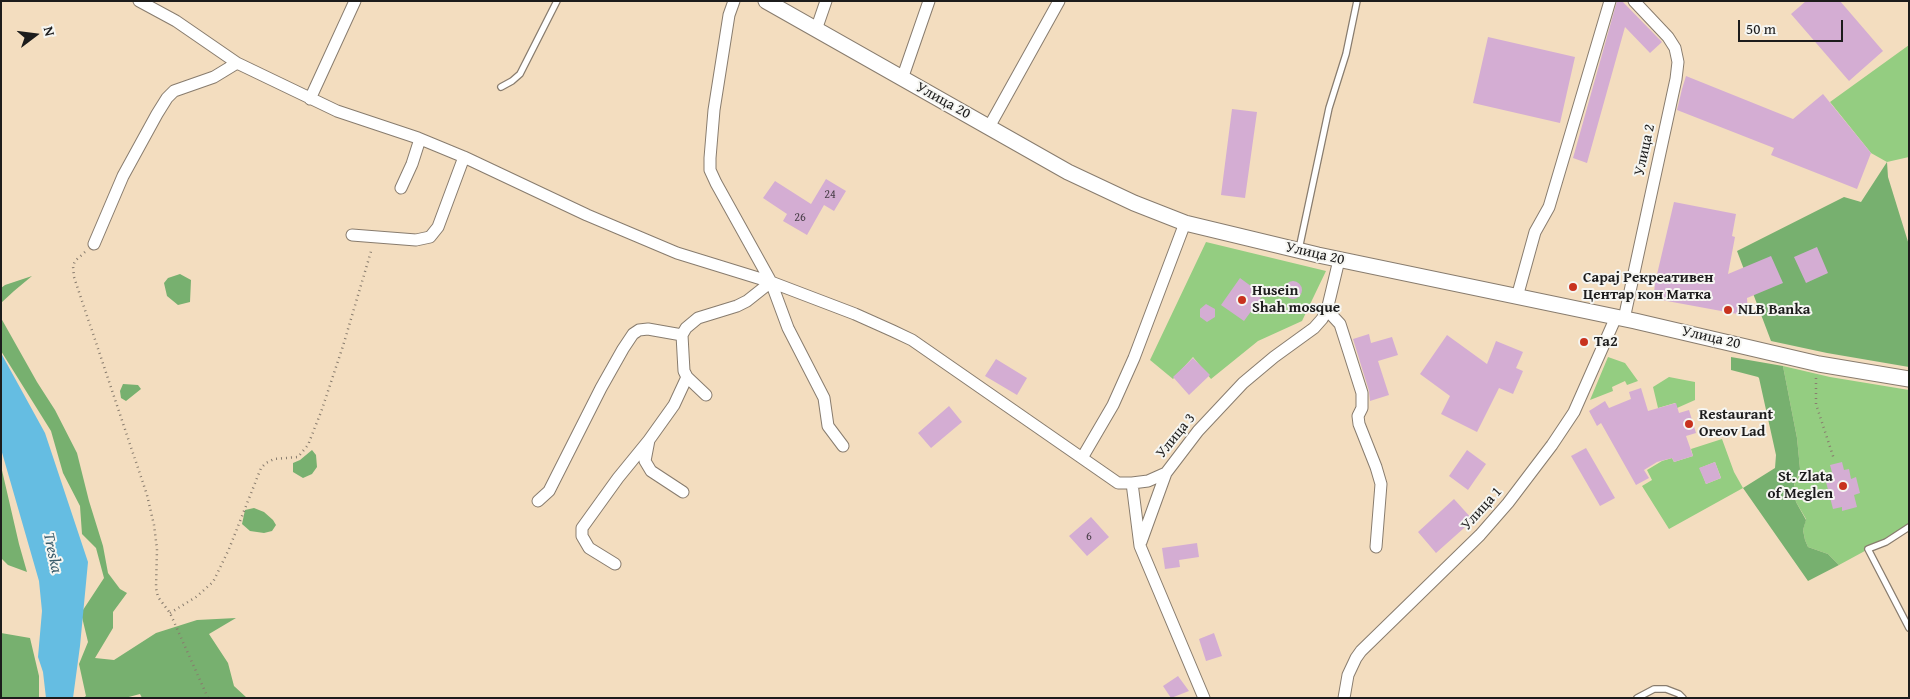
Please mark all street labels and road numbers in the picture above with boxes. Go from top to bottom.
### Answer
street label: Улица 20 [913,79,973,123]
street label: Улица 2 [1631,122,1659,178]
street label: Улица 20 [1284,239,1346,269]
street label: Улица 20 [1680,323,1742,353]
street label: Улица 3 [1152,410,1200,462]
street label: Улица 1 [1458,483,1506,535]

